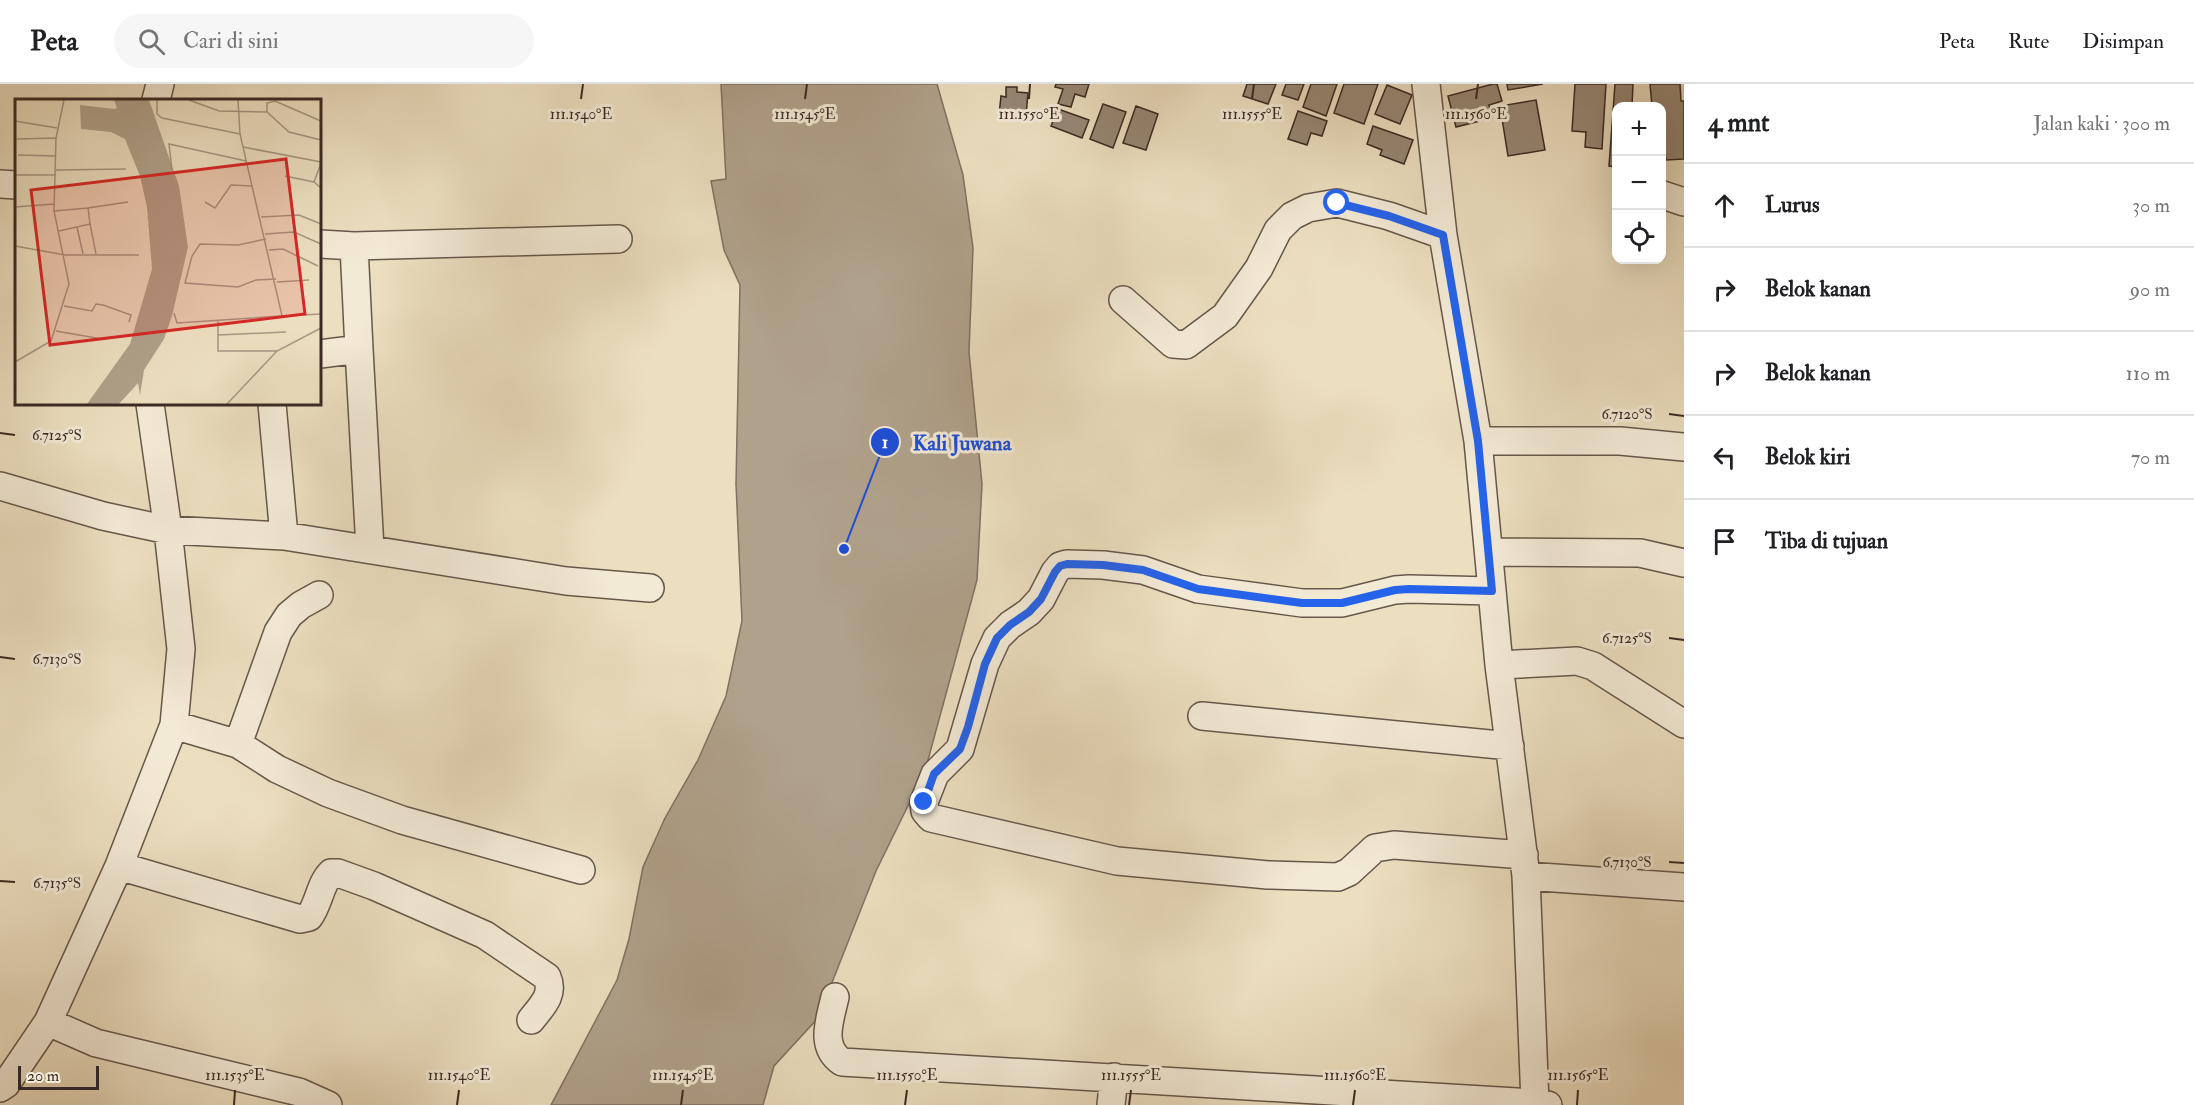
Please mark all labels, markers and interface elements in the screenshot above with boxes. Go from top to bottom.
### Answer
search box [114,14,534,68]
text: Peta [30,24,78,59]
icon: search [135,25,168,58]
text: Cari di sini [183,27,279,55]
text: Peta [1939,28,1975,55]
text: Rute [2008,28,2049,55]
text: Disimpan [2082,28,2164,55]
inset map [15,99,321,405]
map controls [1612,102,1666,264]
button: + [1612,102,1666,156]
text: 111.1540°E [550,105,612,124]
text: 111.1545°E [774,105,836,124]
text: 111.1550°E [998,105,1060,124]
text: 111.1555°E [1222,105,1282,124]
text: 111.1560°E [1445,105,1507,124]
text: 4 mnt [1708,107,1769,139]
text: Jalan kaki · 300 m [2033,111,2170,136]
button: − [1612,156,1666,210]
route start [1323,189,1349,215]
icon: ahead [1708,189,1741,222]
text: Lurus [1765,191,1819,219]
text: 30 m [2132,193,2170,218]
button: locate [1612,210,1666,264]
icon: right [1708,273,1741,306]
text: Belok kanan [1765,275,1871,303]
text: 90 m [2130,277,2170,302]
icon: right [1708,357,1741,390]
text: Belok kanan [1765,359,1871,387]
text: 110 m [2126,361,2170,386]
text: 6.7120°S [1601,405,1653,424]
callout: Kali Juwana [870,423,1023,462]
text: 6.7125°S [32,426,82,445]
text: Kali Juwana [913,430,1013,457]
text: 1 [882,431,888,454]
icon: left [1708,441,1741,474]
text: Belok kiri [1765,443,1850,471]
text: 70 m [2131,445,2170,470]
icon: arrive [1708,525,1741,558]
text: Tiba di tujuan [1765,527,1888,555]
text: 6.7125°S [1602,629,1652,648]
text: 6.7130°S [32,650,82,669]
route end [910,788,936,814]
text: 6.7130°S [1602,853,1652,872]
text: 6.7135°S [33,874,81,893]
scale bar [18,1063,99,1090]
text: 20 m [27,1066,59,1086]
text: 111.1535°E [205,1066,265,1085]
text: 111.1540°E [428,1066,490,1085]
text: 111.1545°E [652,1066,714,1085]
text: 111.1550°E [876,1066,938,1085]
text: 111.1555°E [1101,1066,1161,1085]
text: 111.1560°E [1324,1066,1386,1085]
text: 111.1565°E [1547,1066,1609,1085]

